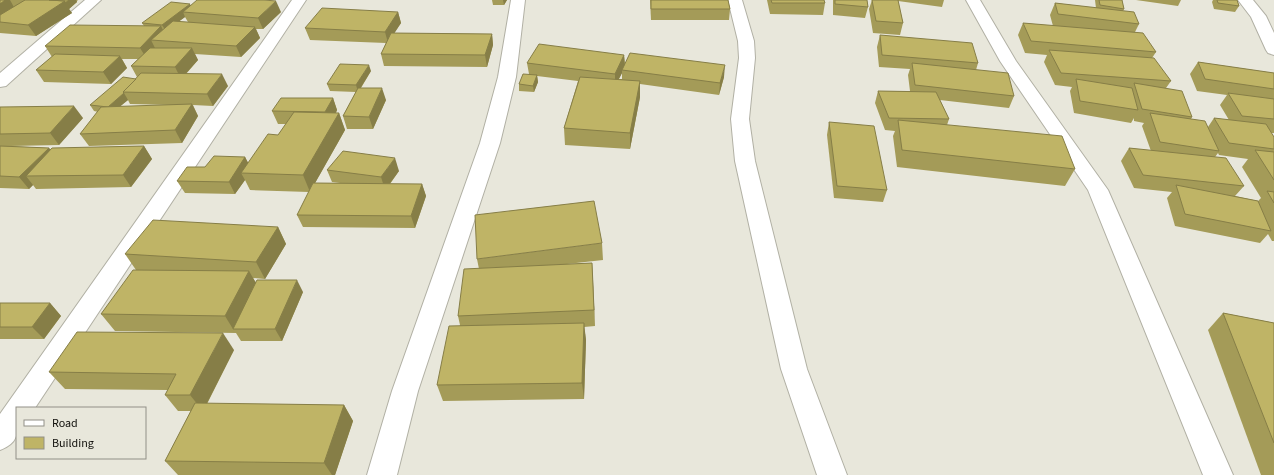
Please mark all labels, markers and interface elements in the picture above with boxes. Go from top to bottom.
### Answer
legend [16,407,146,459]
text: Road [52,415,78,432]
text: Building [52,435,94,452]

